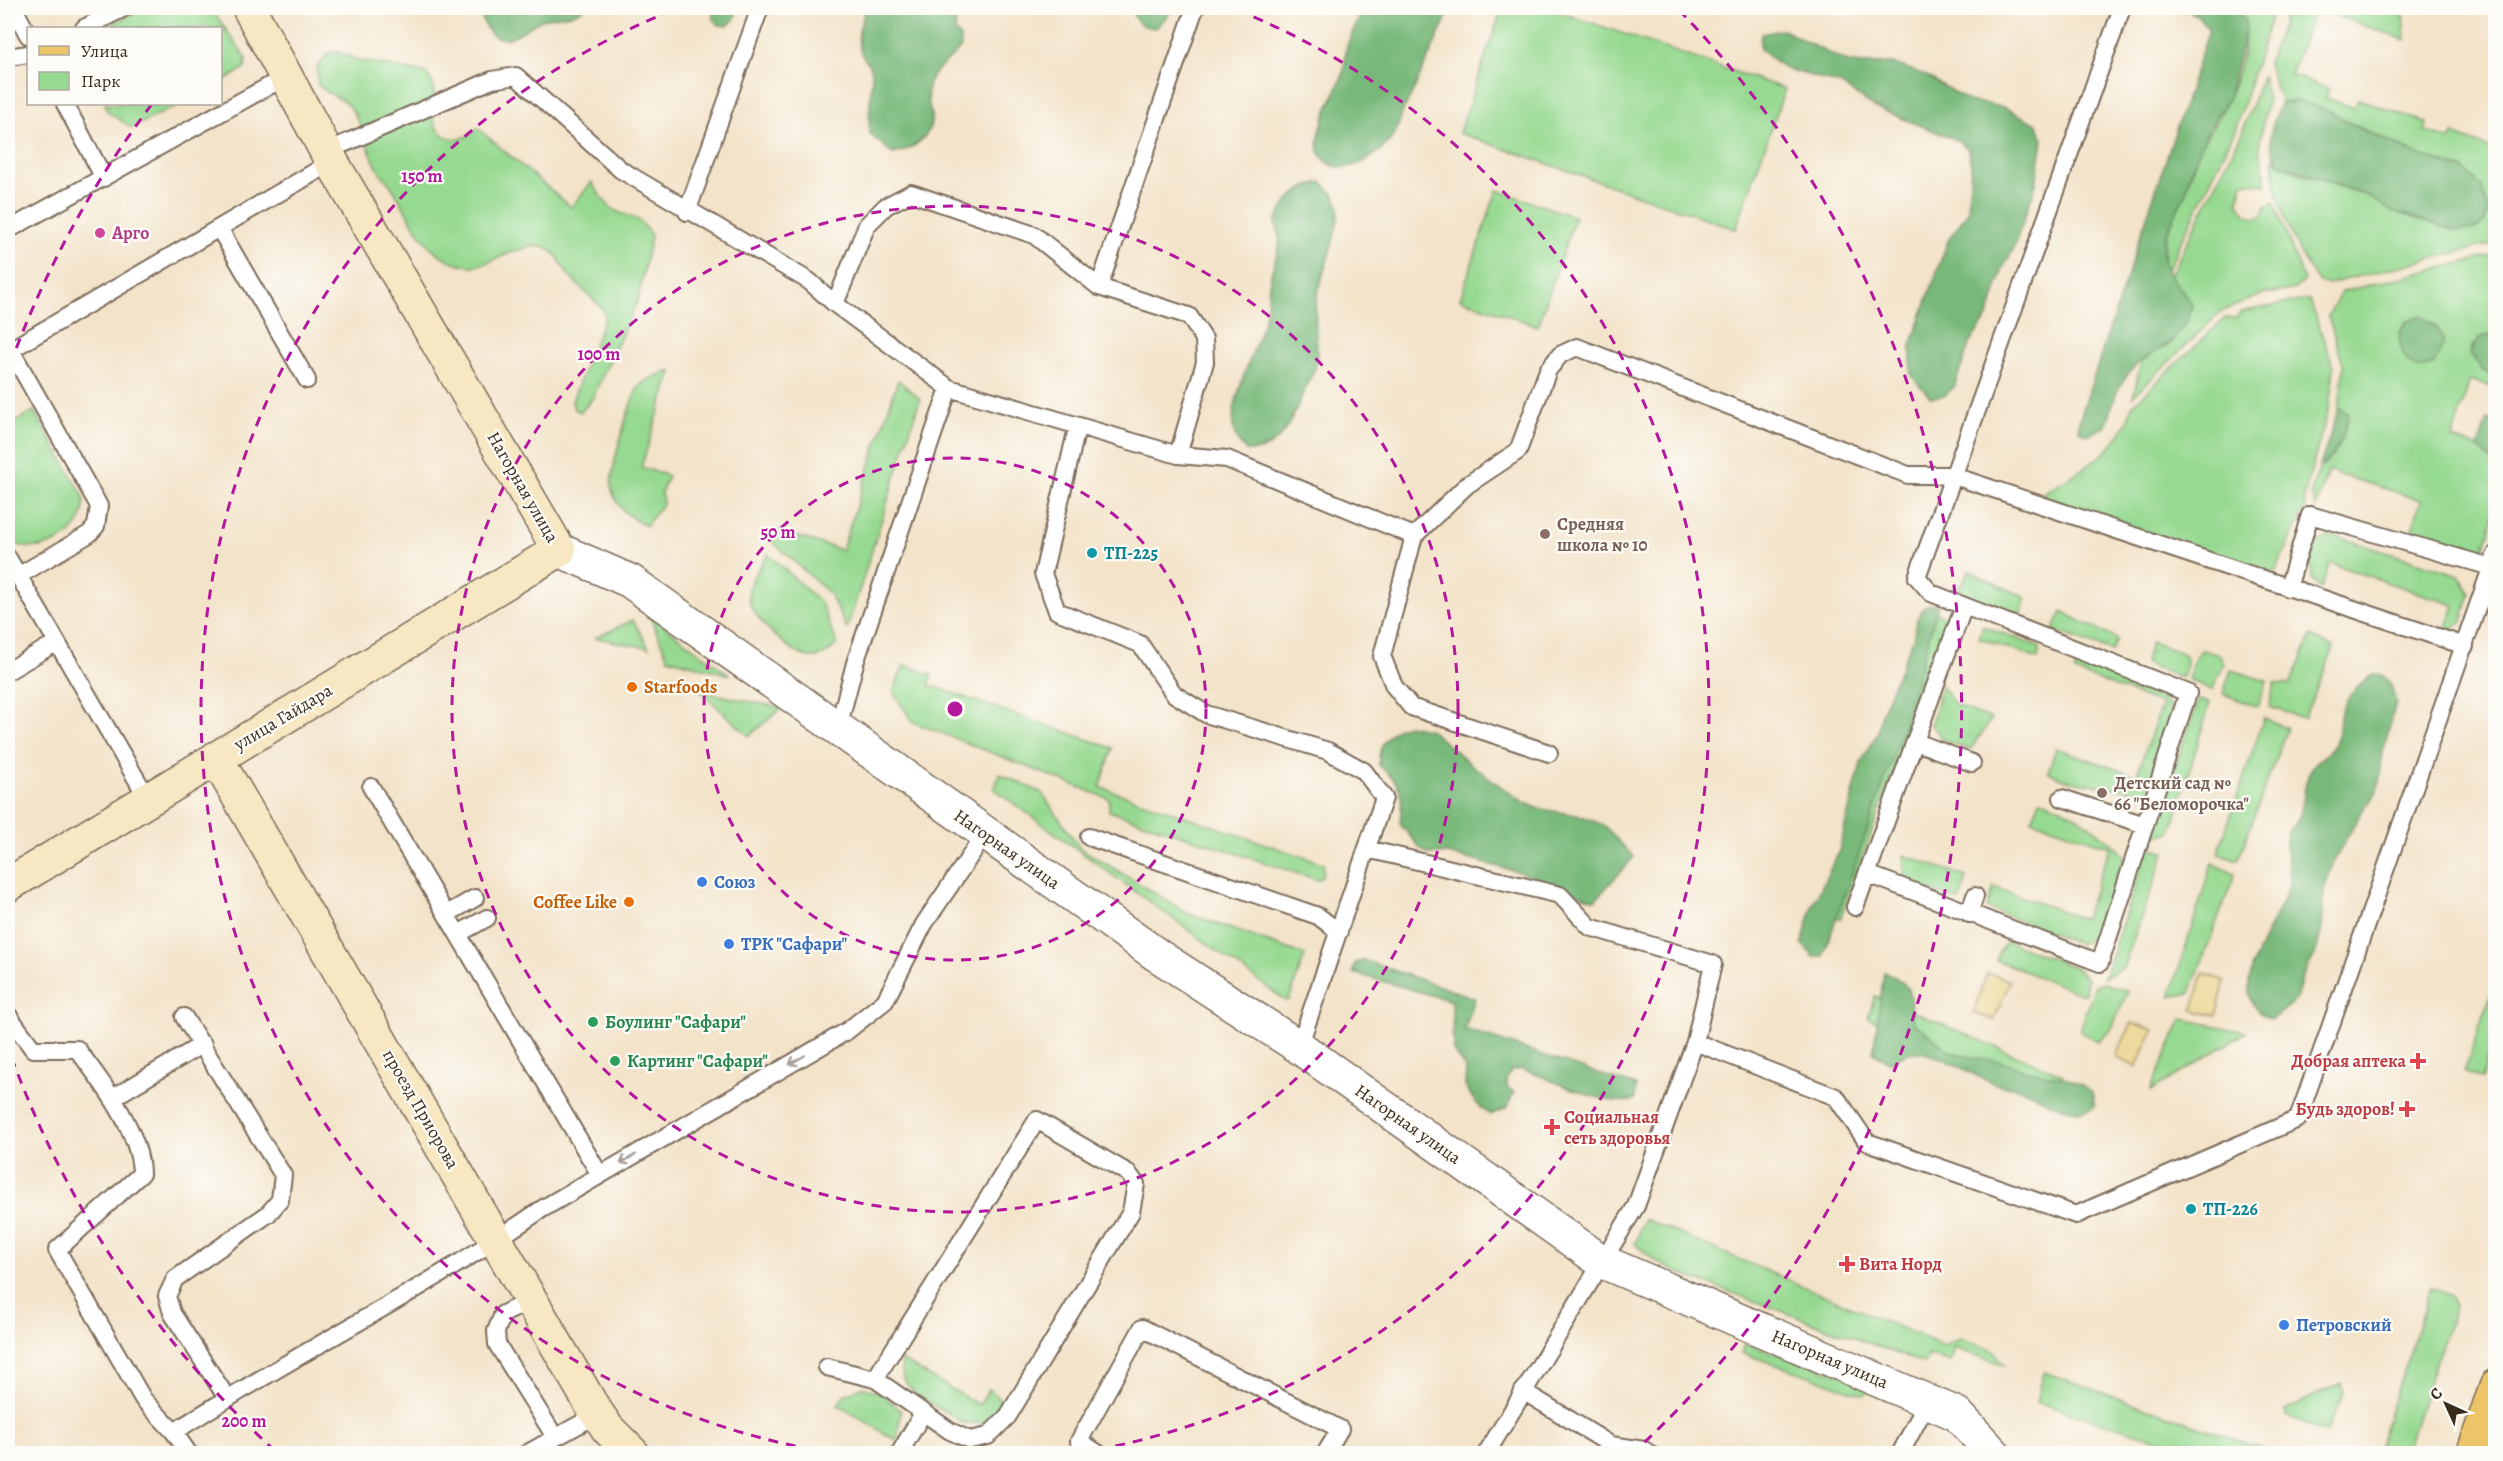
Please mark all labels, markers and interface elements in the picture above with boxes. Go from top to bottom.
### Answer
legend [27,27,222,105]
text: Улица [81,39,129,63]
text: Парк [81,69,121,93]
text: 150 m [401,164,443,188]
place label: Арго [111,221,149,245]
marker: Арго [93,226,107,240]
text: 100 m [578,342,620,366]
street label: Нагорная улица [481,427,565,548]
place label: Средняя школа № 10 [1557,512,1648,557]
text: 50 m [761,520,795,544]
marker: Средняя школа № 10 [1538,527,1552,541]
place label: ТП-225 [1104,541,1158,565]
marker: ТП-225 [1085,546,1099,560]
place label: Starfoods [644,675,717,699]
street label: улица Гайдара [228,678,337,756]
marker: Starfoods [625,680,639,694]
centre of rings [945,699,965,719]
place label: Детский сад № 66 "Беломорочка" [2114,771,2249,816]
marker: Детский сад № 66 "Беломорочка" [2095,786,2109,800]
street label: Нагорная улица [949,803,1065,895]
place label: Союз [714,870,756,894]
marker: Союз [695,875,709,889]
place label: Coffee Like [533,890,617,914]
marker: Coffee Like [622,895,636,909]
place label: ТРК "Сафари" [741,932,848,956]
marker: ТРК "Сафари" [722,937,736,951]
place label: Боулинг "Сафари" [605,1010,746,1034]
marker: Боулинг "Сафари" [586,1015,600,1029]
street label: проезд Приорова [377,1045,465,1174]
place label: Картинг "Сафари" [627,1049,768,1073]
place label: Добрая аптека [2291,1049,2406,1073]
marker: Картинг "Сафари" [608,1054,622,1068]
marker: Добрая аптека [2411,1054,2425,1068]
one-way arrow [789,1055,806,1067]
street label: Нагорная улица [1350,1078,1466,1170]
place label: Будь здоров! [2296,1097,2395,1121]
marker: Будь здоров! [2400,1102,2414,1116]
place label: Социальная сеть здоровья [1564,1105,1670,1150]
marker: Социальная сеть здоровья [1545,1120,1559,1134]
one-way arrow [620,1153,637,1165]
place label: ТП-226 [2203,1197,2258,1221]
marker: ТП-226 [2184,1202,2198,1216]
place label: Вита Норд [1859,1252,1942,1276]
marker: Вита Норд [1840,1257,1854,1271]
place label: Петровский [2296,1313,2392,1337]
marker: Петровский [2277,1318,2291,1332]
street label: Нагорная улица [1768,1324,1893,1395]
north arrow [2416,1374,2476,1434]
text: С [2425,1383,2447,1405]
text: 200 m [221,1409,267,1433]

